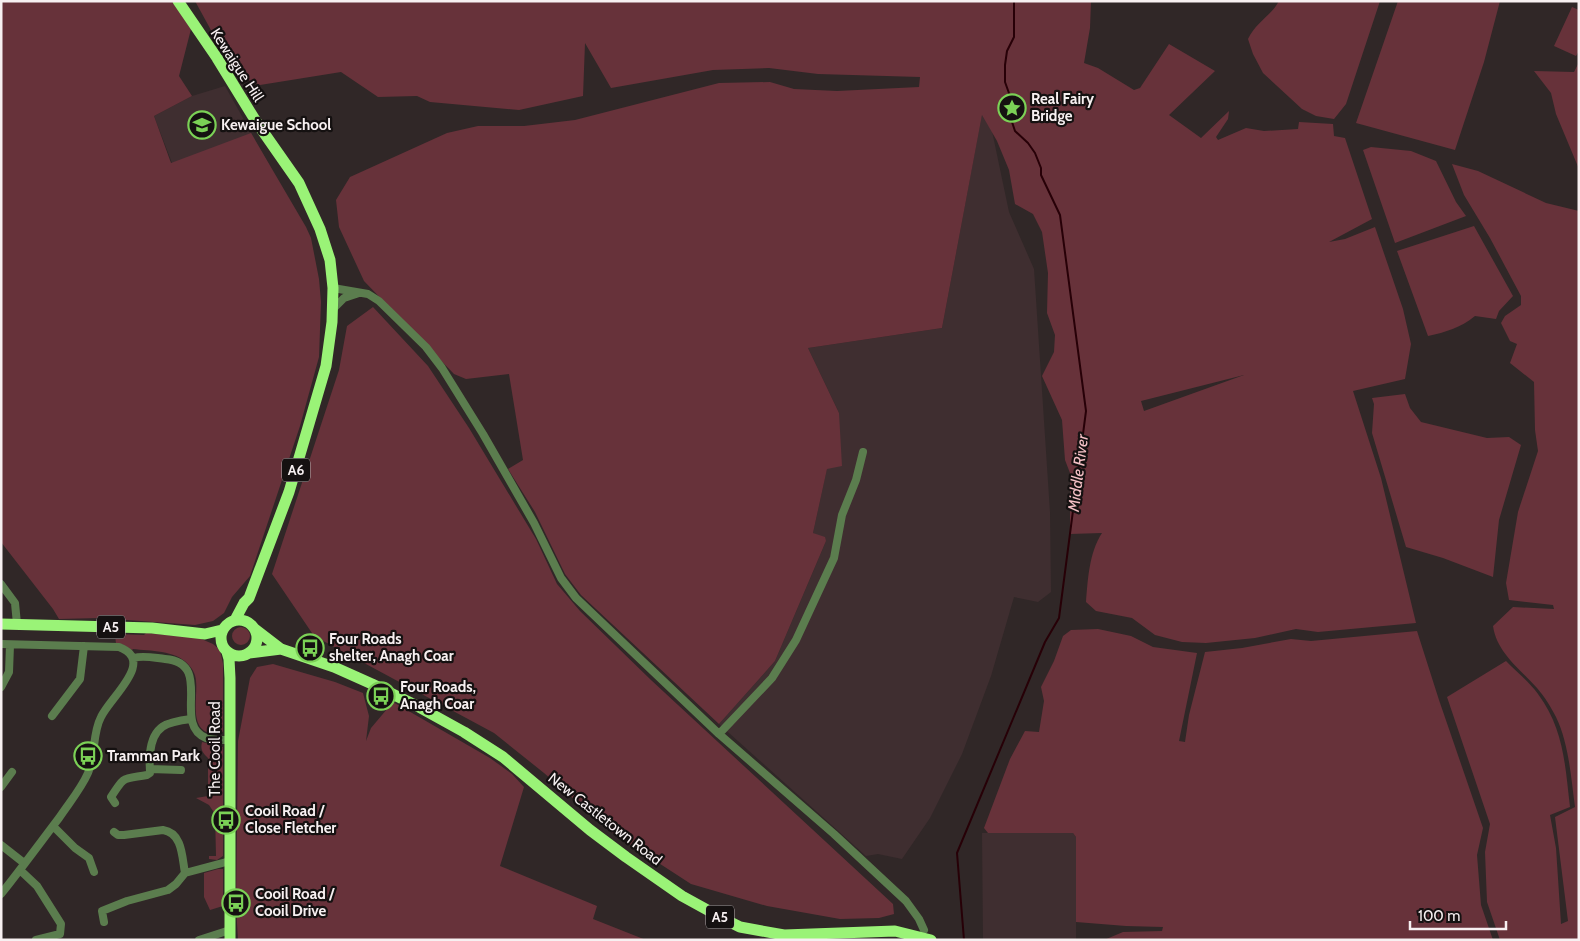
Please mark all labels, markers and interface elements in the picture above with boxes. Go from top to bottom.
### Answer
street label: Kewaigue Hill [207,25,268,105]
place label: Real Fairy Bridge [1031,90,1095,125]
place icon: Real Fairy Bridge [997,93,1027,123]
school or university icon: Kewaigue School [187,110,217,140]
place label: Kewaigue School [221,116,331,134]
water label: Middle River [1064,432,1092,514]
road number: A6 [282,458,310,482]
road number: A5 [97,616,125,638]
place label: Four Roads shelter, Anagh Coar [329,630,454,665]
bus stop icon: Four Roads shelter, Anagh Coar [295,633,325,663]
place label: Four Roads, Anagh Coar [400,678,476,713]
bus stop icon: Four Roads, Anagh Coar [366,681,396,711]
street label: The Cooil Road [206,701,224,797]
bus stop icon: Tramman Park [73,741,103,771]
place label: Tramman Park [107,747,201,765]
street label: New Castletown Road [545,769,665,869]
place label: Cooil Road / Close Fletcher [245,802,336,837]
bus stop icon: Cooil Road / Close Fletcher [211,805,241,835]
place label: Cooil Road / Cooil Drive [255,885,335,920]
bus stop icon: Cooil Road / Cooil Drive [221,888,251,918]
scale bar [1410,898,1506,930]
road number: A5 [706,906,734,929]
text: 100 m [1418,907,1460,925]

